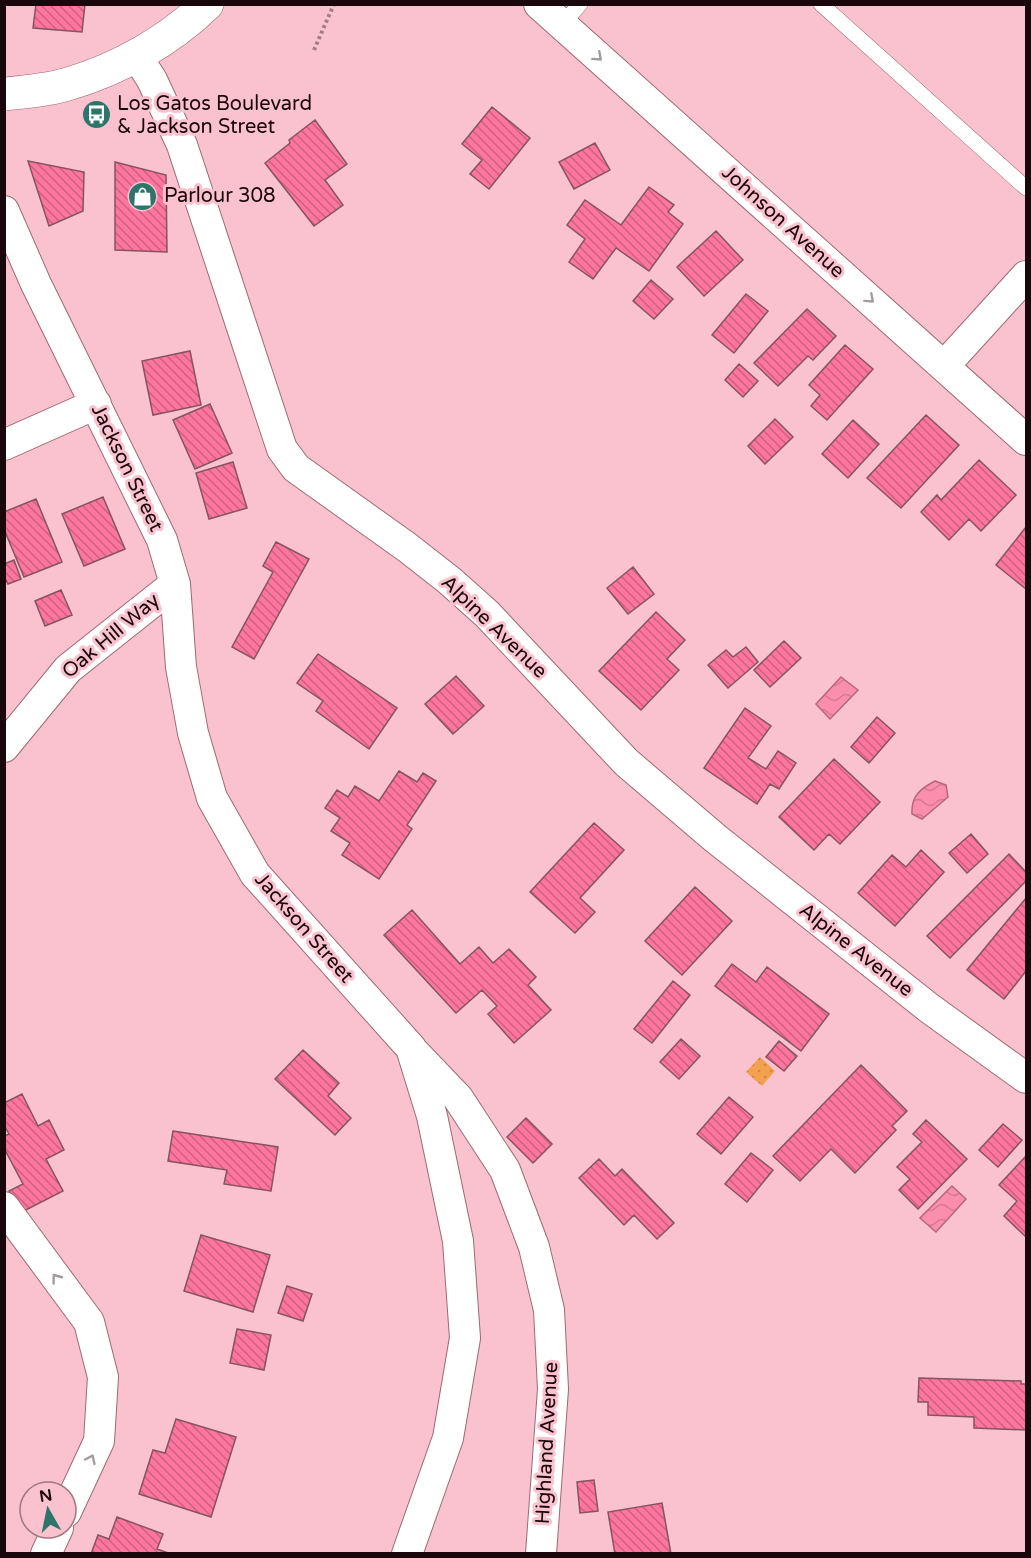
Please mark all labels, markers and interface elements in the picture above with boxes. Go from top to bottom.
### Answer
one-way arrow [592,50,602,61]
place label: Los Gatos Boulevard & Jackson Street [117,92,312,139]
bus stop icon: Los Gatos Boulevard & Jackson Street [80,99,112,131]
street label: Johnson Avenue [717,161,849,283]
shop icon: Parlour 308 [127,180,159,212]
place label: Parlour 308 [164,184,276,208]
one-way arrow [863,292,873,303]
street label: Jackson Street [86,401,168,536]
street label: Alpine Avenue [436,571,552,683]
street label: Oak Hill Way [57,588,165,684]
street label: Jackson Street [250,868,359,988]
street label: Alpine Avenue [794,898,918,1002]
one-way arrow [52,1274,63,1285]
street label: Highland Avenue [531,1361,563,1525]
one-way arrow [84,1454,96,1465]
north arrow [18,1480,78,1540]
text: N [38,1485,54,1507]

